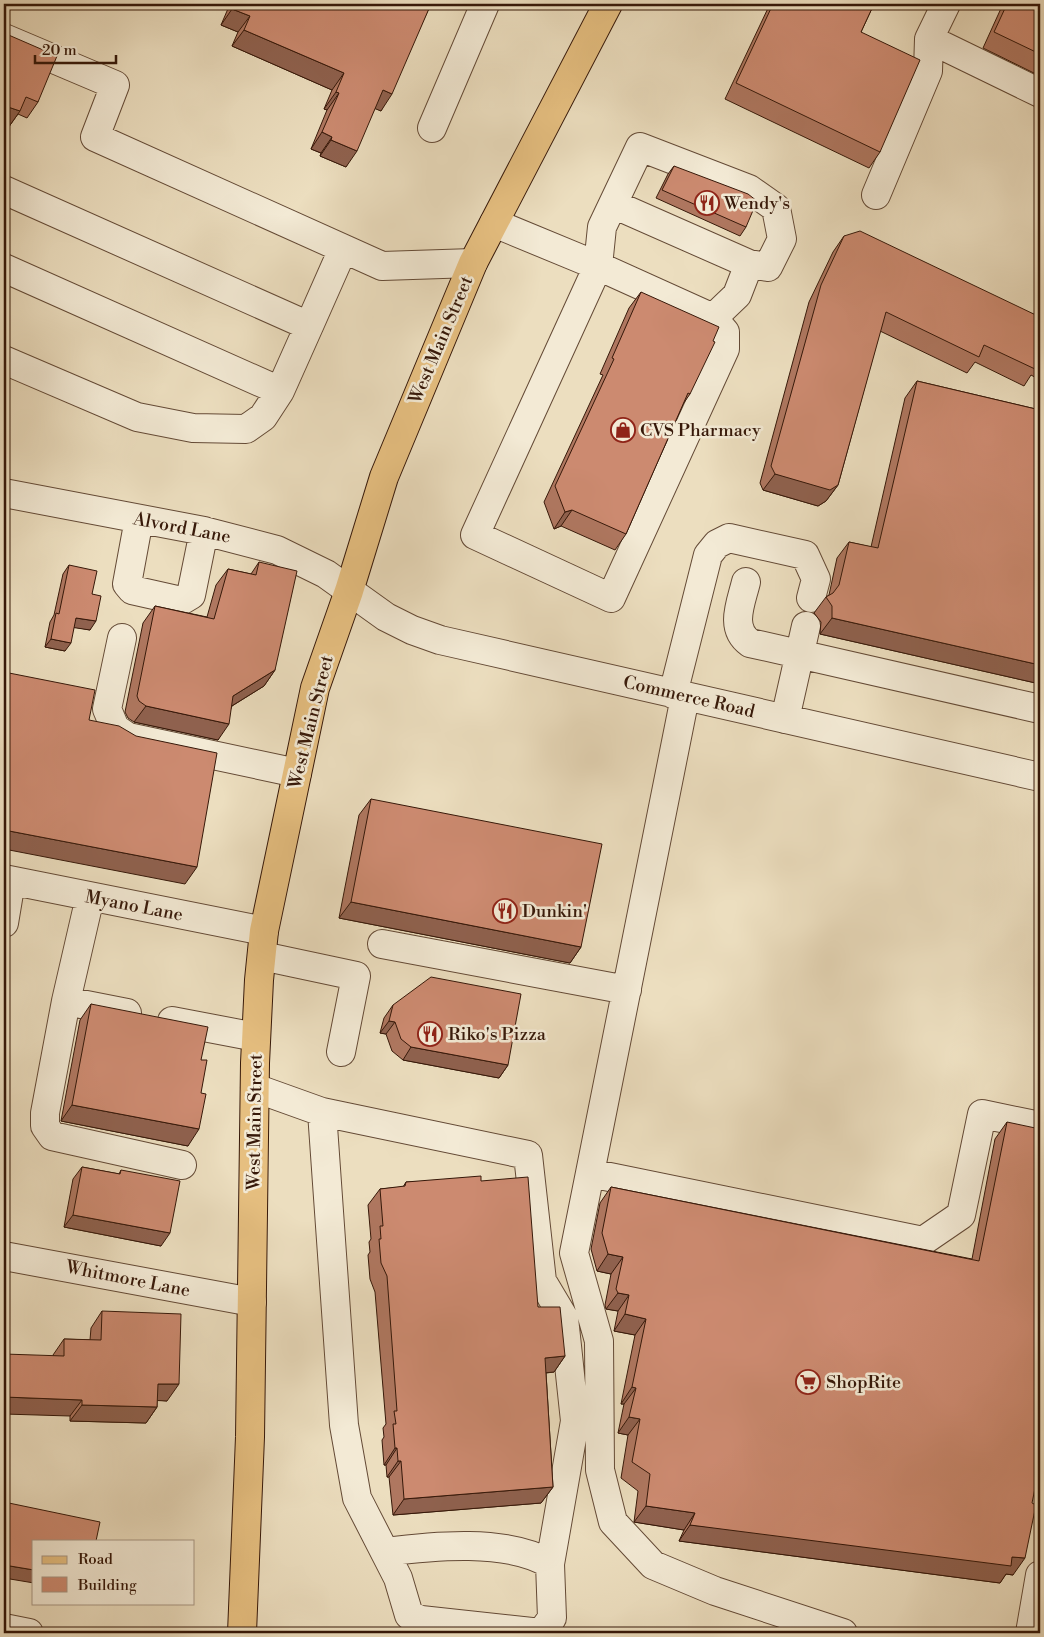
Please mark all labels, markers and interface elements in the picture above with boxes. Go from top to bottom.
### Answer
scale bar [35,32,116,64]
text: 20 m [42,41,77,60]
restaurant icon: Wendy's [694,190,720,216]
place label: Wendy's [723,192,790,215]
street label: West Main Street [403,272,479,408]
shop icon: CVS Pharmacy [610,417,636,443]
place label: CVS Pharmacy [640,419,761,442]
street label: Alvord Lane [130,507,233,549]
street label: West Main Street [283,652,339,792]
street label: Commerce Road [621,671,758,723]
street label: Myano Lane [83,885,185,927]
restaurant icon: Dunkin' [492,898,518,924]
place label: Dunkin' [522,900,587,923]
restaurant icon: Riko's Pizza [417,1021,443,1047]
place label: Riko's Pizza [448,1023,547,1046]
street label: West Main Street [242,1053,268,1192]
street label: Whitmore Lane [63,1255,192,1302]
supermarket icon: ShopRite [795,1369,821,1395]
place label: ShopRite [826,1371,901,1394]
legend [32,1540,195,1604]
text: Road [78,1550,113,1569]
text: Building [77,1576,137,1595]

